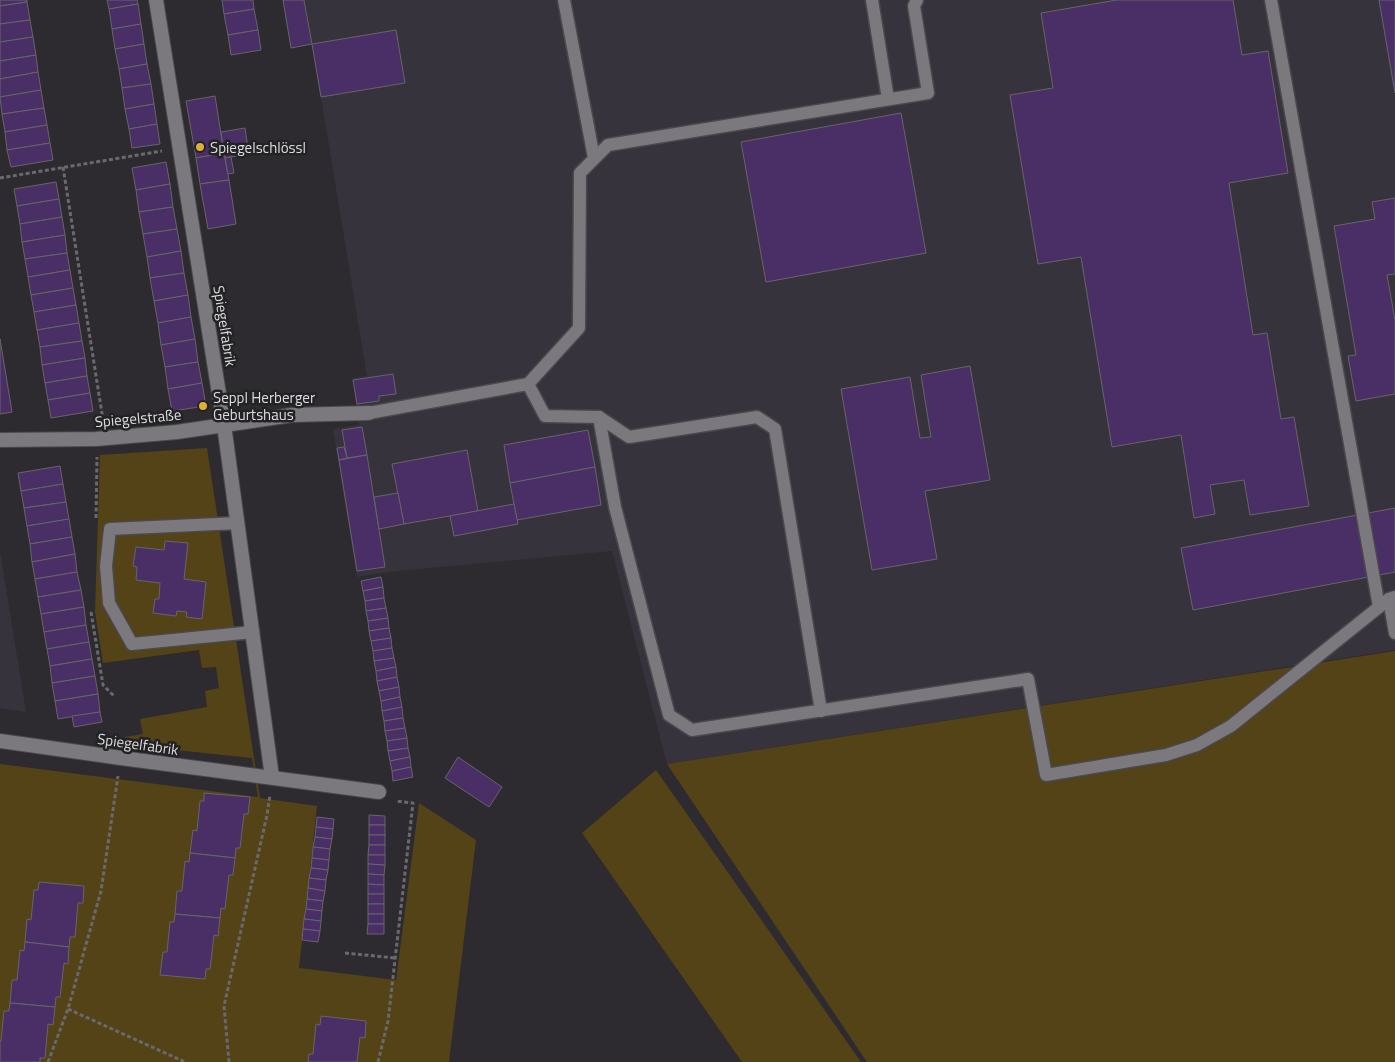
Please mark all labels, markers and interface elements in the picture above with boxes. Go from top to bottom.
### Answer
place label: Spiegelschlössl [210,136,306,159]
marker: Spiegelschlössl [194,141,206,153]
street label: Spiegelfabrik [207,284,243,368]
place label: Seppl Herberger Geburtshaus [213,386,315,426]
marker: Seppl Herberger Geburtshaus [197,400,209,412]
street label: Spiegelstraße [94,403,182,433]
street label: Spiegelfabrik [96,727,180,761]

